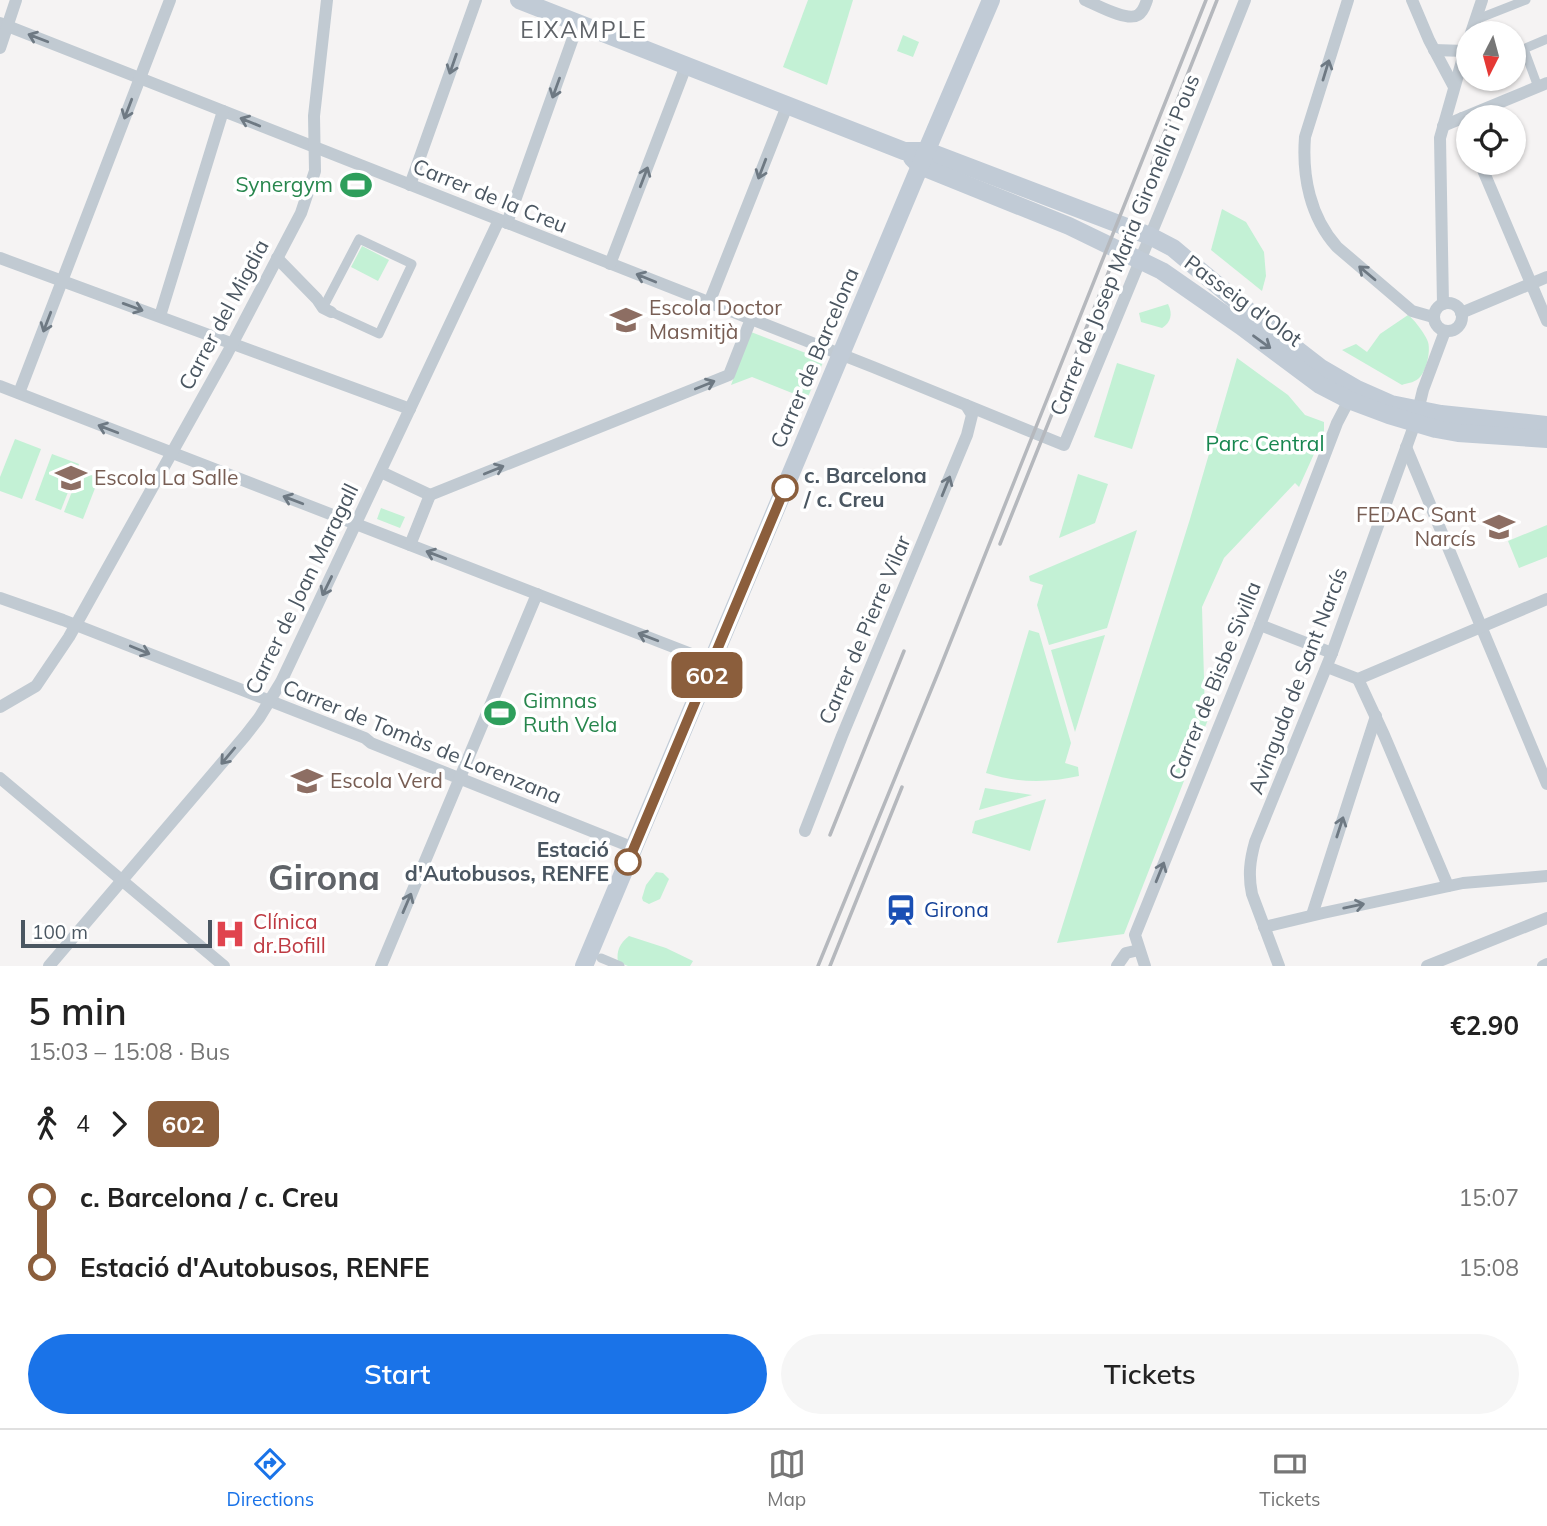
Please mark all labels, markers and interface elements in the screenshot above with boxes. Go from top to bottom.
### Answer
district label: EIXAMPLE [520,15,648,44]
north arrow [1456,21,1526,91]
map controls [1456,21,1526,175]
one-way arrow [28,31,50,44]
one-way arrow [446,53,458,75]
one-way arrow [1321,60,1333,82]
street label: Carrer de Josep Maria Gironella i Pous [1044,70,1205,419]
one-way arrow [549,76,561,98]
one-way arrow [120,98,133,120]
button: locate [1456,105,1526,175]
one-way arrow [240,114,261,127]
street label: Carrer de la Creu [409,152,571,238]
one-way arrow [754,158,767,180]
one-way arrow [638,167,651,189]
sports icon: Synergym [339,168,373,202]
place label: Synergym [235,171,333,197]
street label: Carrer del Migdia [173,235,274,394]
street label: Passeig d'Olot [1180,249,1307,352]
street label: Carrer de Barcelona [764,263,864,452]
one-way arrow [1359,265,1377,281]
one-way arrow [636,270,657,283]
place label: Escola Doctor Masmitjà [649,294,782,344]
one-way arrow [122,302,144,314]
school or university icon: Escola Doctor Masmitjà [609,303,643,337]
one-way arrow [39,310,52,332]
one-way arrow [1252,335,1271,349]
one-way arrow [693,377,715,390]
one-way arrow [98,421,119,434]
park label: Parc Central [1206,430,1324,456]
school or university icon: Escola La Salle [54,461,88,495]
one-way arrow [482,462,504,475]
place label: c. Barcelona / c. Creu [803,462,927,512]
place label: Escola La Salle [94,464,239,490]
marker: c. Barcelona / c. Creu [772,475,798,501]
one-way arrow [941,475,954,497]
street label: Carrer de Joan Maragall [239,479,363,698]
one-way arrow [282,492,304,505]
place label: FEDAC Sant Narcís [1356,501,1476,551]
school or university icon: FEDAC Sant Narcís [1482,510,1516,544]
street label: Carrer de Pierre Vilar [813,531,916,728]
one-way arrow [426,548,447,561]
street label: Avinguda de Sant Narcís [1242,564,1352,798]
one-way arrow [319,575,333,596]
street label: Carrer de Bisbe Sivilla [1162,578,1266,784]
one-way arrow [638,630,660,643]
one-way arrow [128,645,150,658]
line badge: 602 [667,652,747,698]
text: 602 [685,660,729,690]
street label: Carrer de Tomàs de Lorenzana [279,673,565,809]
place label: Gimnas Ruth Vela [523,687,617,737]
sports icon: Gimnas Ruth Vela [483,696,517,730]
one-way arrow [220,746,236,764]
school or university icon: Escola Verd [290,764,324,798]
place label: Escola Verd [330,767,443,793]
one-way arrow [1335,817,1347,839]
place label: Estació d'Autobusos, RENFE [405,836,609,886]
marker: Estació d'Autobusos, RENFE [615,849,641,875]
district label: Girona [268,855,380,899]
one-way arrow [1154,861,1167,883]
one-way arrow [401,893,414,914]
station icon: Girona [884,893,918,927]
place label: Girona [924,896,989,922]
one-way arrow [1342,899,1365,912]
place label: Clínica dr.Bofill [253,908,326,958]
scale bar [21,917,212,949]
hospital icon: Clínica dr.Bofill [213,917,247,951]
text: 100 m [32,920,88,944]
text: 5 min [28,987,127,1035]
text: €2.90 [1450,1009,1519,1042]
text: 15:03 – 15:08 · Bus [28,1037,230,1066]
icon: walk [28,1105,66,1143]
icon: forward [100,1105,138,1143]
text: 4 [76,1109,90,1138]
text: 602 [162,1109,205,1139]
text: c. Barcelona / c. Creu [80,1181,339,1214]
text: 15:07 [1459,1183,1519,1212]
text: Estació d'Autobusos, RENFE [80,1251,429,1284]
text: 15:08 [1459,1253,1519,1282]
button: Start [28,1334,767,1414]
button: Tickets [781,1334,1519,1414]
tab: Directions [226,1445,314,1511]
tab: Map [767,1445,806,1511]
tab: Tickets [1259,1445,1321,1511]

